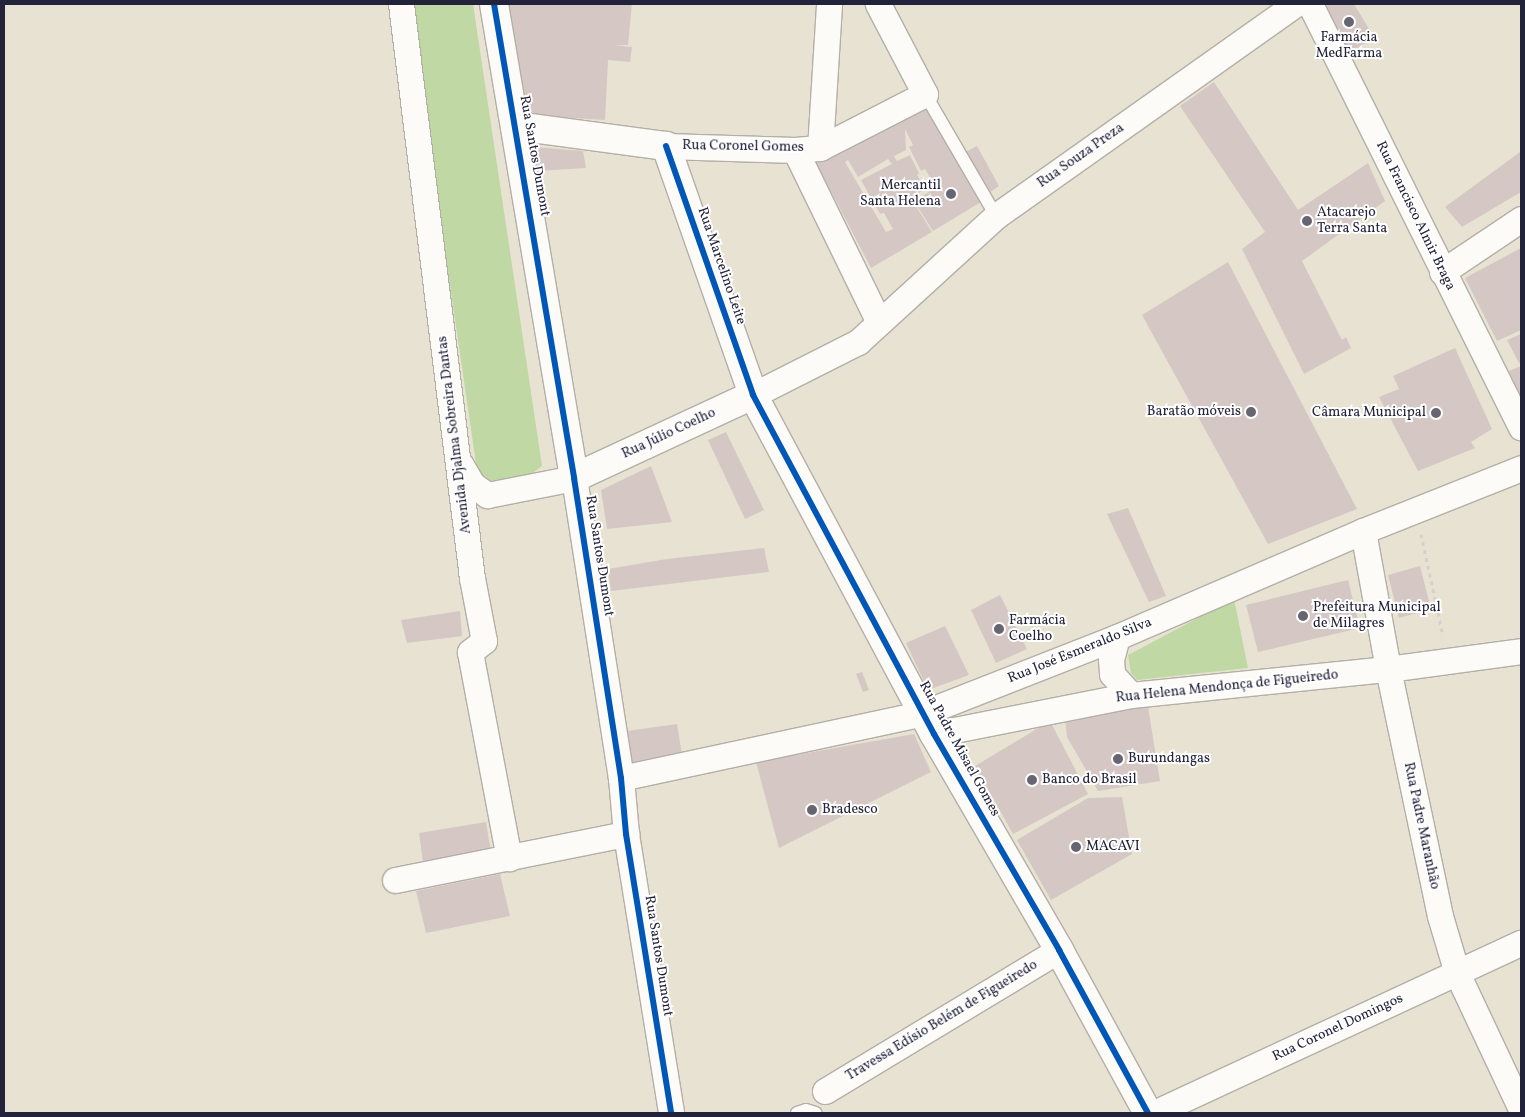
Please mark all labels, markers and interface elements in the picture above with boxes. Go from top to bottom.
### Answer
marker: Farmácia MedFarma [1343,16,1355,28]
place label: Farmácia MedFarma [1316,30,1382,62]
street label: Rua Santos Dumont [515,94,553,218]
street label: Rua Souza Preza [1035,120,1127,192]
street label: Rua Coronel Gomes [682,138,804,156]
street label: Rua Francisco Almir Braga [1372,139,1458,293]
place label: Mercantil Santa Helena [860,178,941,210]
marker: Mercantil Santa Helena [945,188,957,200]
street label: Rua Marcelino Leite [693,205,749,327]
place label: Atacarejo Terra Santa [1317,205,1387,238]
marker: Atacarejo Terra Santa [1301,215,1313,227]
street label: Avenida Djalma Sobreira Dantas [435,335,475,535]
place label: Baratão móveis [1147,404,1241,420]
street label: Rua Júlio Coelho [619,405,719,463]
place label: Câmara Municipal [1312,405,1426,421]
marker: Baratão móveis [1245,406,1257,418]
marker: Câmara Municipal [1430,407,1442,419]
street label: Rua Santos Dumont [581,494,617,618]
place label: Prefeitura Municipal de Milagres [1313,600,1441,632]
marker: Prefeitura Municipal de Milagres [1297,610,1309,622]
place label: Farmácia Coelho [1009,613,1066,646]
street label: Rua José Esmeraldo Silva [1006,614,1154,688]
marker: Farmácia Coelho [993,623,1005,635]
street label: Rua Helena Mendonça de Figueiredo [1115,667,1339,707]
street label: Rua Padre Misael Gomes [915,678,1003,820]
place label: Burundangas [1128,751,1210,767]
marker: Burundangas [1112,753,1124,765]
street label: Rua Padre Maranhão [1399,761,1443,891]
place label: Banco do Brasil [1042,772,1137,788]
marker: Banco do Brasil [1026,774,1038,786]
place label: Bradesco [822,802,878,818]
marker: Bradesco [806,804,818,816]
place label: MACAVI [1086,839,1140,855]
marker: MACAVI [1070,841,1082,853]
street label: Rua Santos Dumont [640,894,676,1018]
street label: Travessa Edísio Belém de Figueiredo [843,957,1041,1085]
street label: Rua Coronel Domingos [1270,990,1406,1066]

